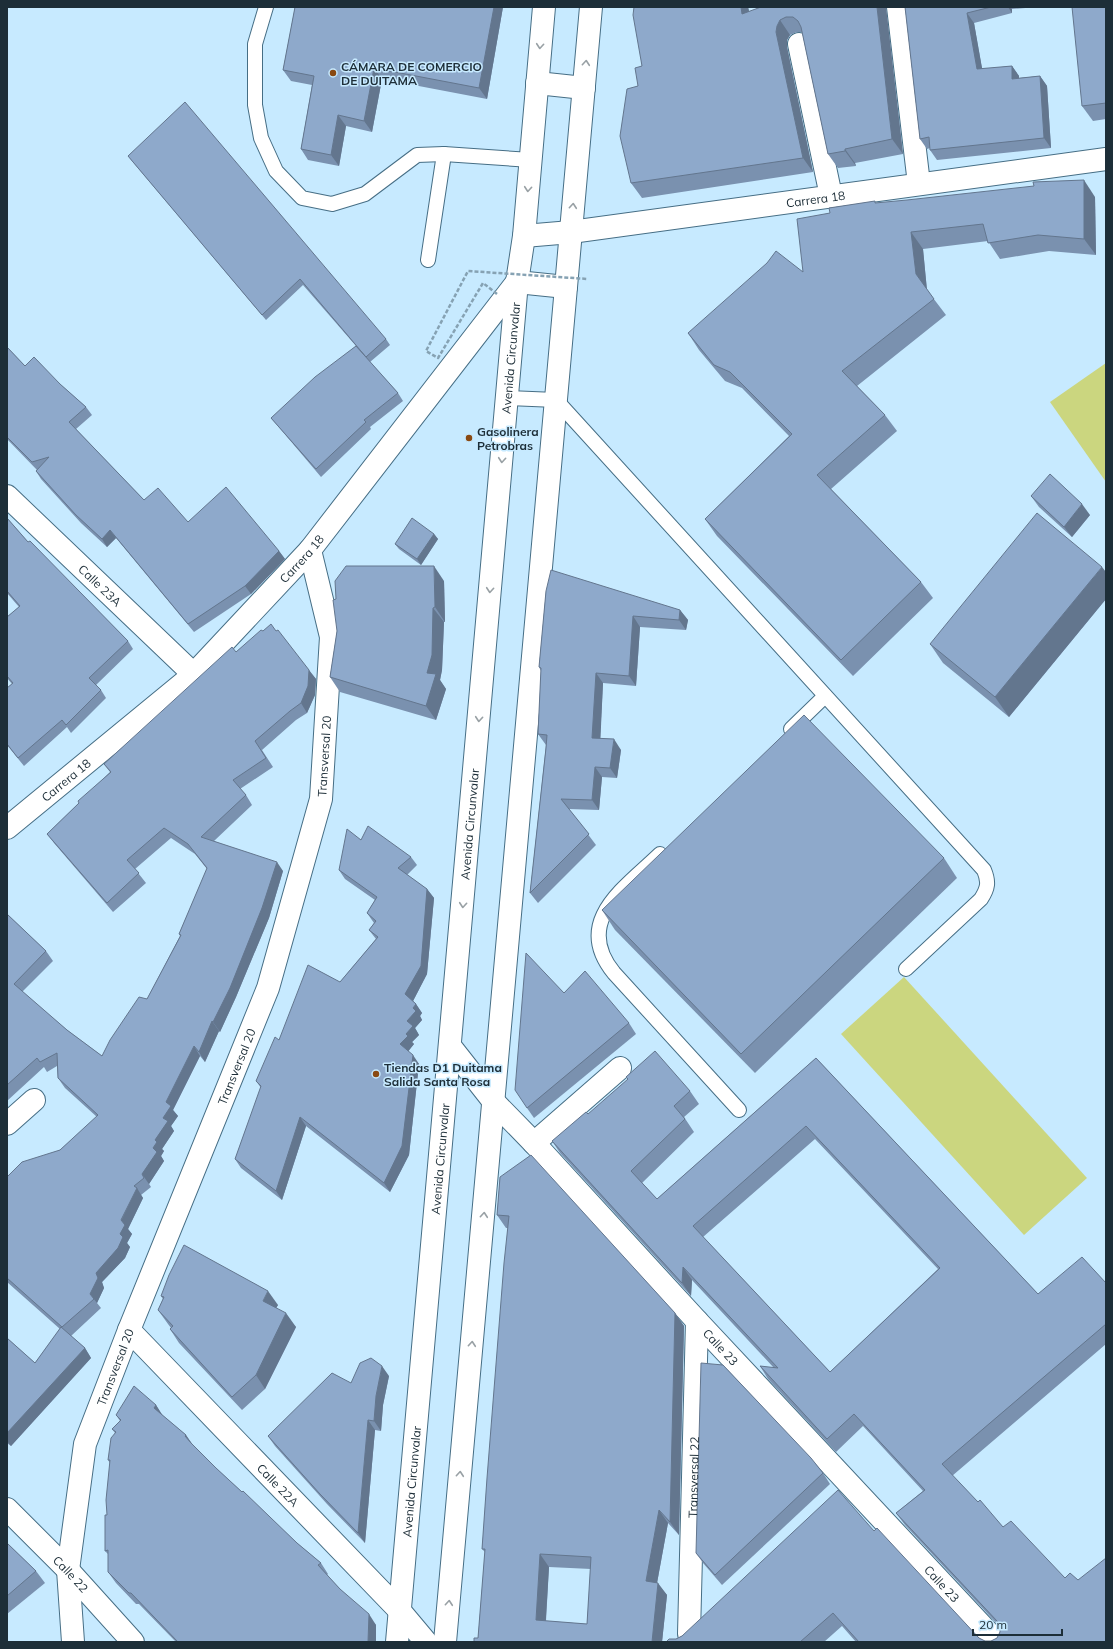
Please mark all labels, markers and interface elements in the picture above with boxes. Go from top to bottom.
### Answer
one-way arrow [536,43,545,49]
place label: CÁMARA DE COMERCIO DE DUITAMA [341,59,482,88]
one-way arrow [582,60,591,66]
marker: CÁMARA DE COMERCIO DE DUITAMA [328,68,338,78]
one-way arrow [524,186,533,192]
street label: Carrera 18 [785,187,846,210]
one-way arrow [569,203,578,209]
street label: Avenida Circunvalar [498,301,523,414]
place label: Gasolinera Petrobras [477,424,539,453]
marker: Gasolinera Petrobras [464,433,474,443]
one-way arrow [497,457,506,463]
street label: Carrera 18 [276,531,327,586]
street label: Calle 23A [76,561,125,609]
one-way arrow [486,587,495,593]
street label: Transversal 20 [314,715,334,797]
one-way arrow [474,716,483,722]
street label: Carrera 18 [38,755,93,804]
street label: Avenida Circunvalar [457,767,482,881]
one-way arrow [458,902,467,908]
street label: Transversal 20 [214,1026,258,1107]
place label: Tiendas D1 Duitama Salida Santa Rosa [384,1060,502,1089]
marker: Tiendas D1 Duitama Salida Santa Rosa [371,1069,381,1079]
street label: Avenida Circunvalar [427,1102,452,1215]
one-way arrow [479,1212,488,1218]
street label: Calle 23 [700,1325,742,1368]
street label: Transversal 20 [93,1326,136,1408]
one-way arrow [467,1341,476,1347]
street label: Avenida Circunvalar [399,1425,424,1538]
street label: Transversal 22 [684,1436,702,1518]
street label: Calle 22A [254,1460,302,1509]
one-way arrow [456,1471,465,1477]
street label: Calle 22 [50,1552,92,1595]
street label: Calle 23 [921,1562,963,1605]
one-way arrow [444,1600,453,1606]
scale bar [973,1611,1062,1637]
text: 20 m [979,1617,1007,1632]

